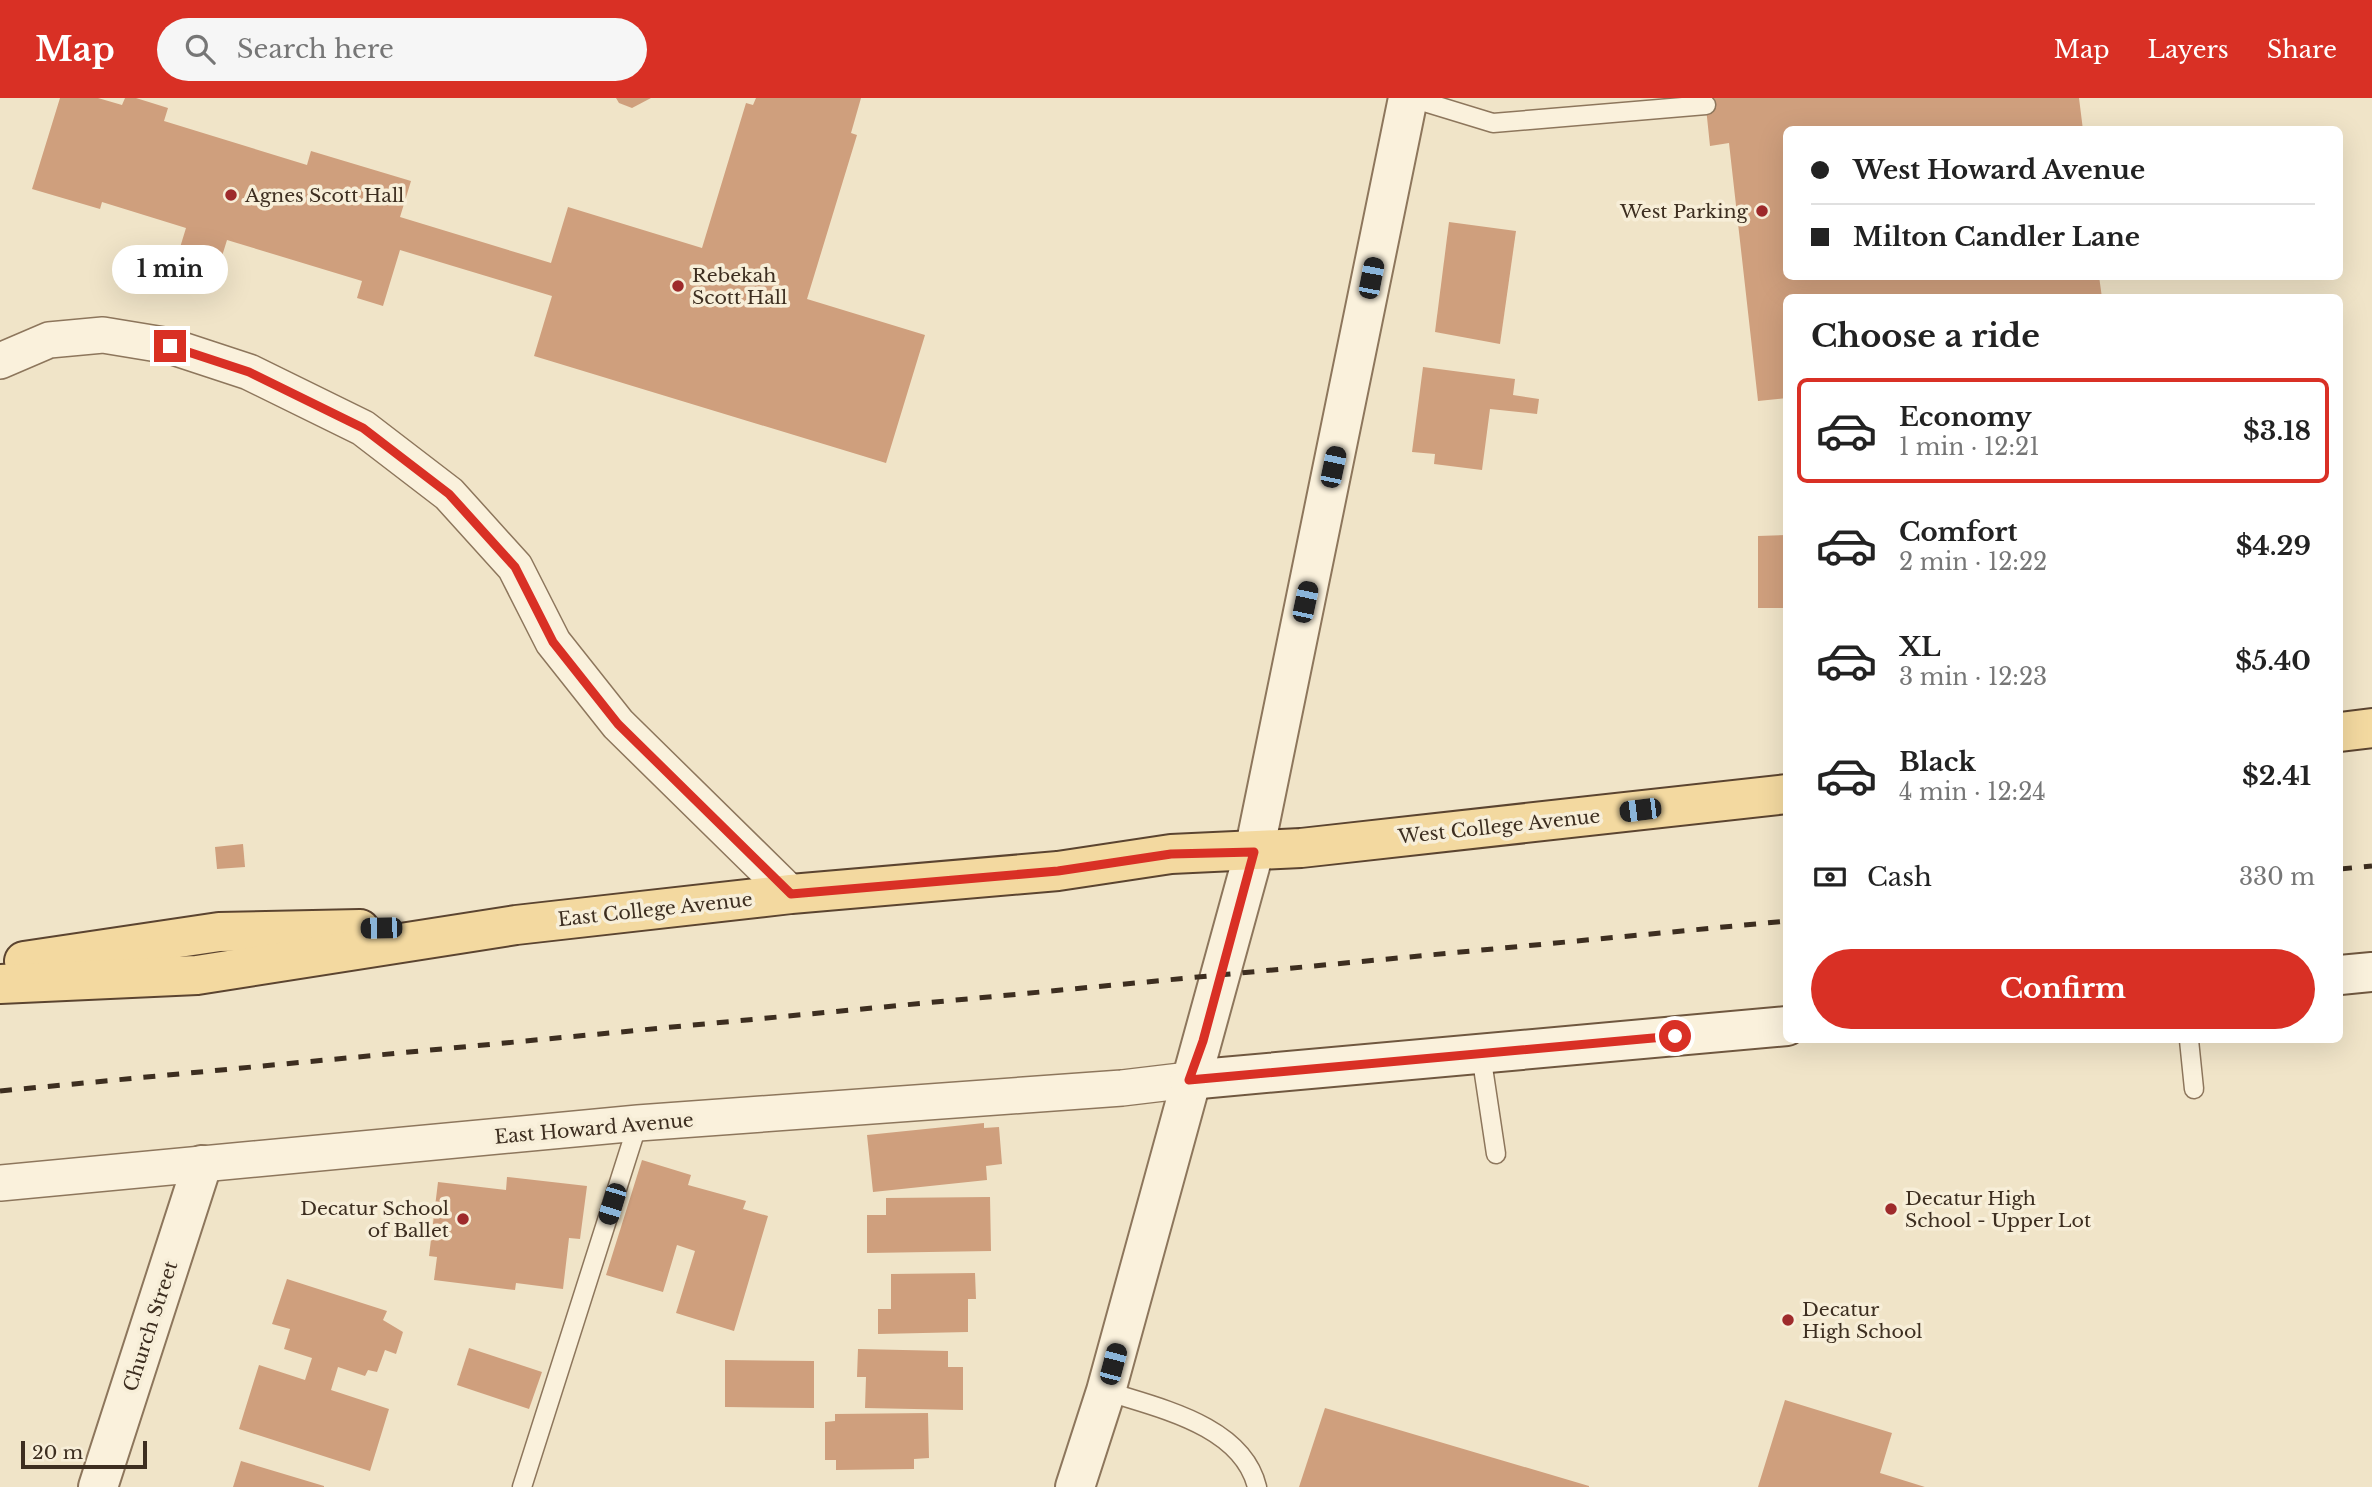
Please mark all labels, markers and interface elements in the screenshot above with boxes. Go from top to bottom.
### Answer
search box [157,18,647,81]
text: Map [35,29,115,70]
icon: search [181,30,219,68]
text: Search here [237,33,394,65]
text: Map [2054,35,2110,64]
text: Layers [2148,35,2229,64]
text: Share [2267,35,2337,64]
text: West Howard Avenue [1853,154,2145,186]
place label: Agnes Scott Hall [244,184,404,207]
marker: Agnes Scott Hall [223,187,239,203]
place label: West Parking [1619,200,1749,223]
marker: West Parking [1754,203,1770,219]
text: Milton Candler Lane [1853,221,2140,253]
callout: 1 min [112,244,228,294]
text: 1 min [137,255,203,283]
car [1357,255,1386,301]
place label: Rebekah Scott Hall [692,264,787,309]
marker: Rebekah Scott Hall [670,278,686,294]
text: Choose a ride [1811,316,2040,356]
route end [154,330,186,362]
icon: car [1815,399,1878,462]
text: Economy [1899,401,2032,433]
text: $3.18 [2243,415,2311,447]
text: 1 min · 12:21 [1899,433,2039,461]
car [1319,444,1348,490]
icon: car [1815,514,1878,577]
text: Comfort [1899,516,2017,548]
text: $4.29 [2236,530,2311,562]
text: 2 min · 12:22 [1899,548,2047,576]
car [1291,579,1320,625]
icon: car [1815,629,1878,692]
text: XL [1899,631,1941,663]
text: $5.40 [2235,645,2311,677]
text: 3 min · 12:23 [1899,663,2047,691]
icon: car [1815,744,1878,807]
text: Black [1899,746,1976,778]
text: $2.41 [2242,760,2311,792]
text: 4 min · 12:24 [1899,778,2046,806]
car [1618,797,1663,823]
street label: West College Avenue [1396,804,1601,849]
icon: cash [1811,858,1849,896]
text: Cash [1867,861,1932,893]
text: 330 m [2239,863,2315,891]
street label: East College Avenue [557,888,754,931]
car [360,917,403,939]
button: Confirm [1811,949,2315,1029]
route start [1659,1020,1691,1052]
street label: East Howard Avenue [493,1108,695,1149]
car [596,1181,629,1227]
place label: Decatur High School - Upper Lot [1905,1187,2092,1232]
place label: Decatur School of Ballet [300,1197,450,1242]
marker: Decatur High School - Upper Lot [1883,1201,1899,1217]
marker: Decatur School of Ballet [455,1211,471,1227]
street label: Church Street [119,1257,183,1394]
place label: Decatur High School [1802,1298,1923,1343]
marker: Decatur High School [1780,1312,1796,1328]
car [1098,1341,1129,1387]
scale bar [21,1438,147,1470]
text: 20 m [32,1441,83,1464]

